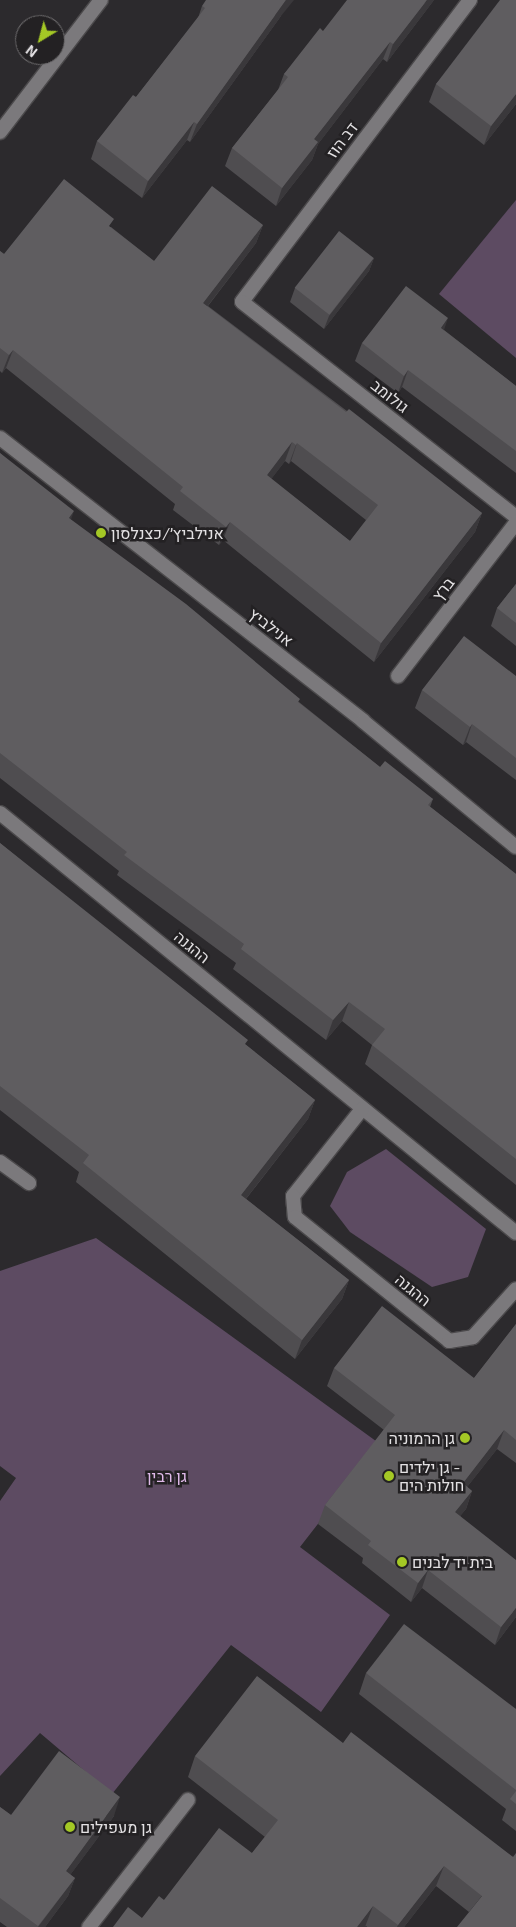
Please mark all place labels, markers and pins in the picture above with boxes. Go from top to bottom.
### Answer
place label: אנילביץ׳/כצנלסון [111,523,224,543]
marker: אנילביץ׳/כצנלסון [95,527,107,539]
place label: גן הרמוניה [388,1428,455,1448]
marker: גן הרמוניה [459,1432,471,1444]
place label: גן ילדים - חולות הים [399,1457,464,1495]
marker: גן ילדים - חולות הים [383,1470,395,1482]
place label: בית יד לבנים [412,1552,493,1572]
marker: בית יד לבנים [396,1556,408,1568]
place label: גן מעפילים [80,1817,152,1837]
marker: גן מעפילים [64,1821,76,1833]

